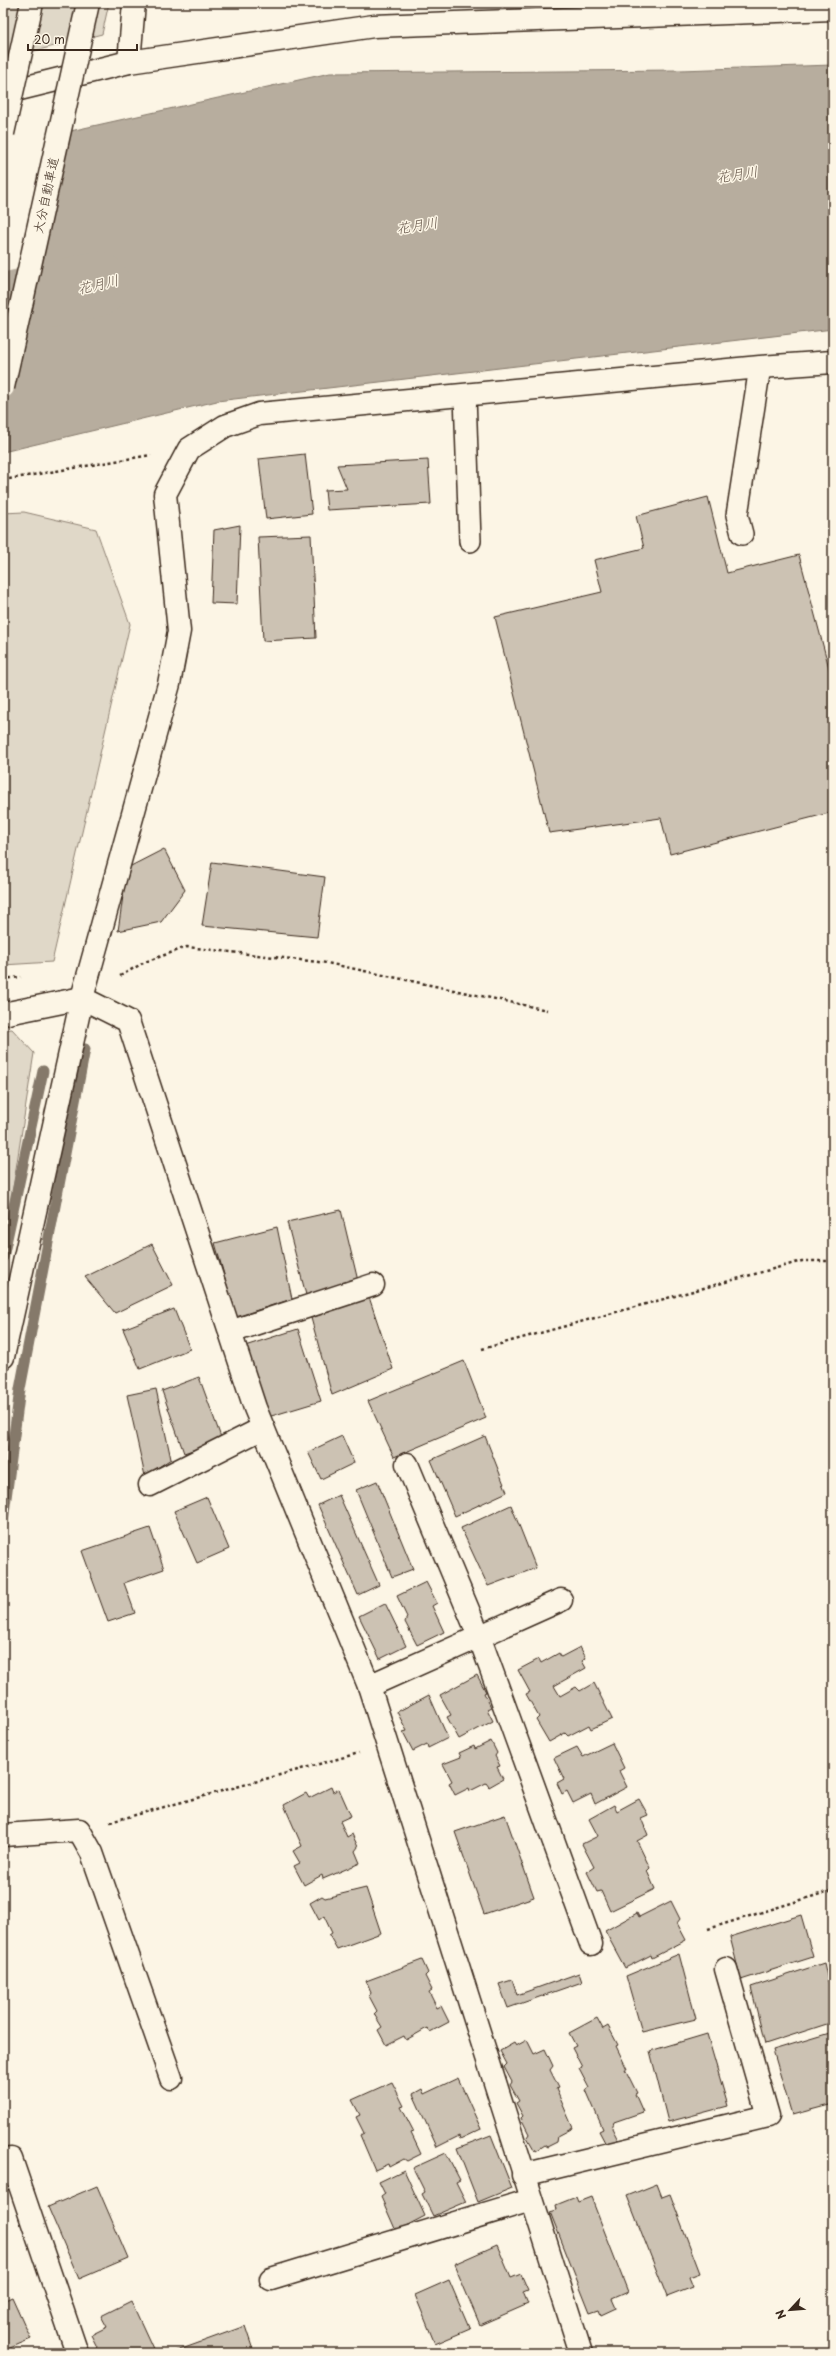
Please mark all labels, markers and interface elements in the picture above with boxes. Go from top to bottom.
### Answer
scale bar [28,26,137,52]
text: 20 m [34,30,65,48]
street label: 大分自動車道 [28,155,62,235]
water label: 花月川 [715,160,759,188]
water label: 花月川 [395,211,439,239]
water label: 花月川 [75,269,121,299]
north arrow [770,2290,810,2330]
text: N [771,2307,790,2322]

